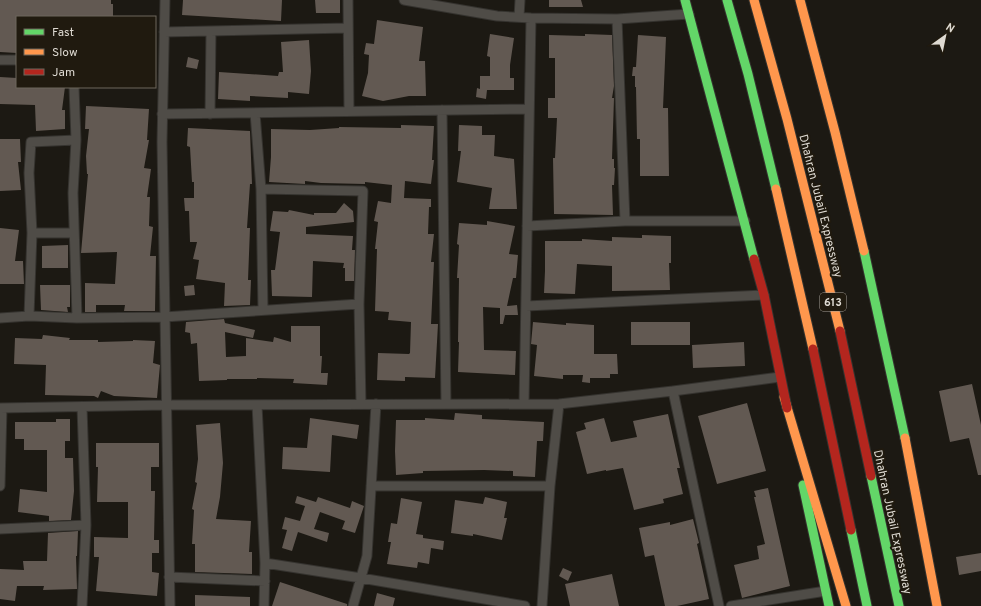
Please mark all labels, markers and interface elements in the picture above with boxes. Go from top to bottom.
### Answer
legend [16,16,156,88]
north arrow [925,16,965,56]
text: N [943,20,957,36]
text: Fast [52,25,74,41]
text: Slow [52,45,78,61]
text: Jam [52,65,75,81]
street label: Dhahran Jubail Expressway [794,133,846,280]
road number: 613 [820,293,846,311]
street label: Dhahran Jubail Expressway [869,448,915,596]

